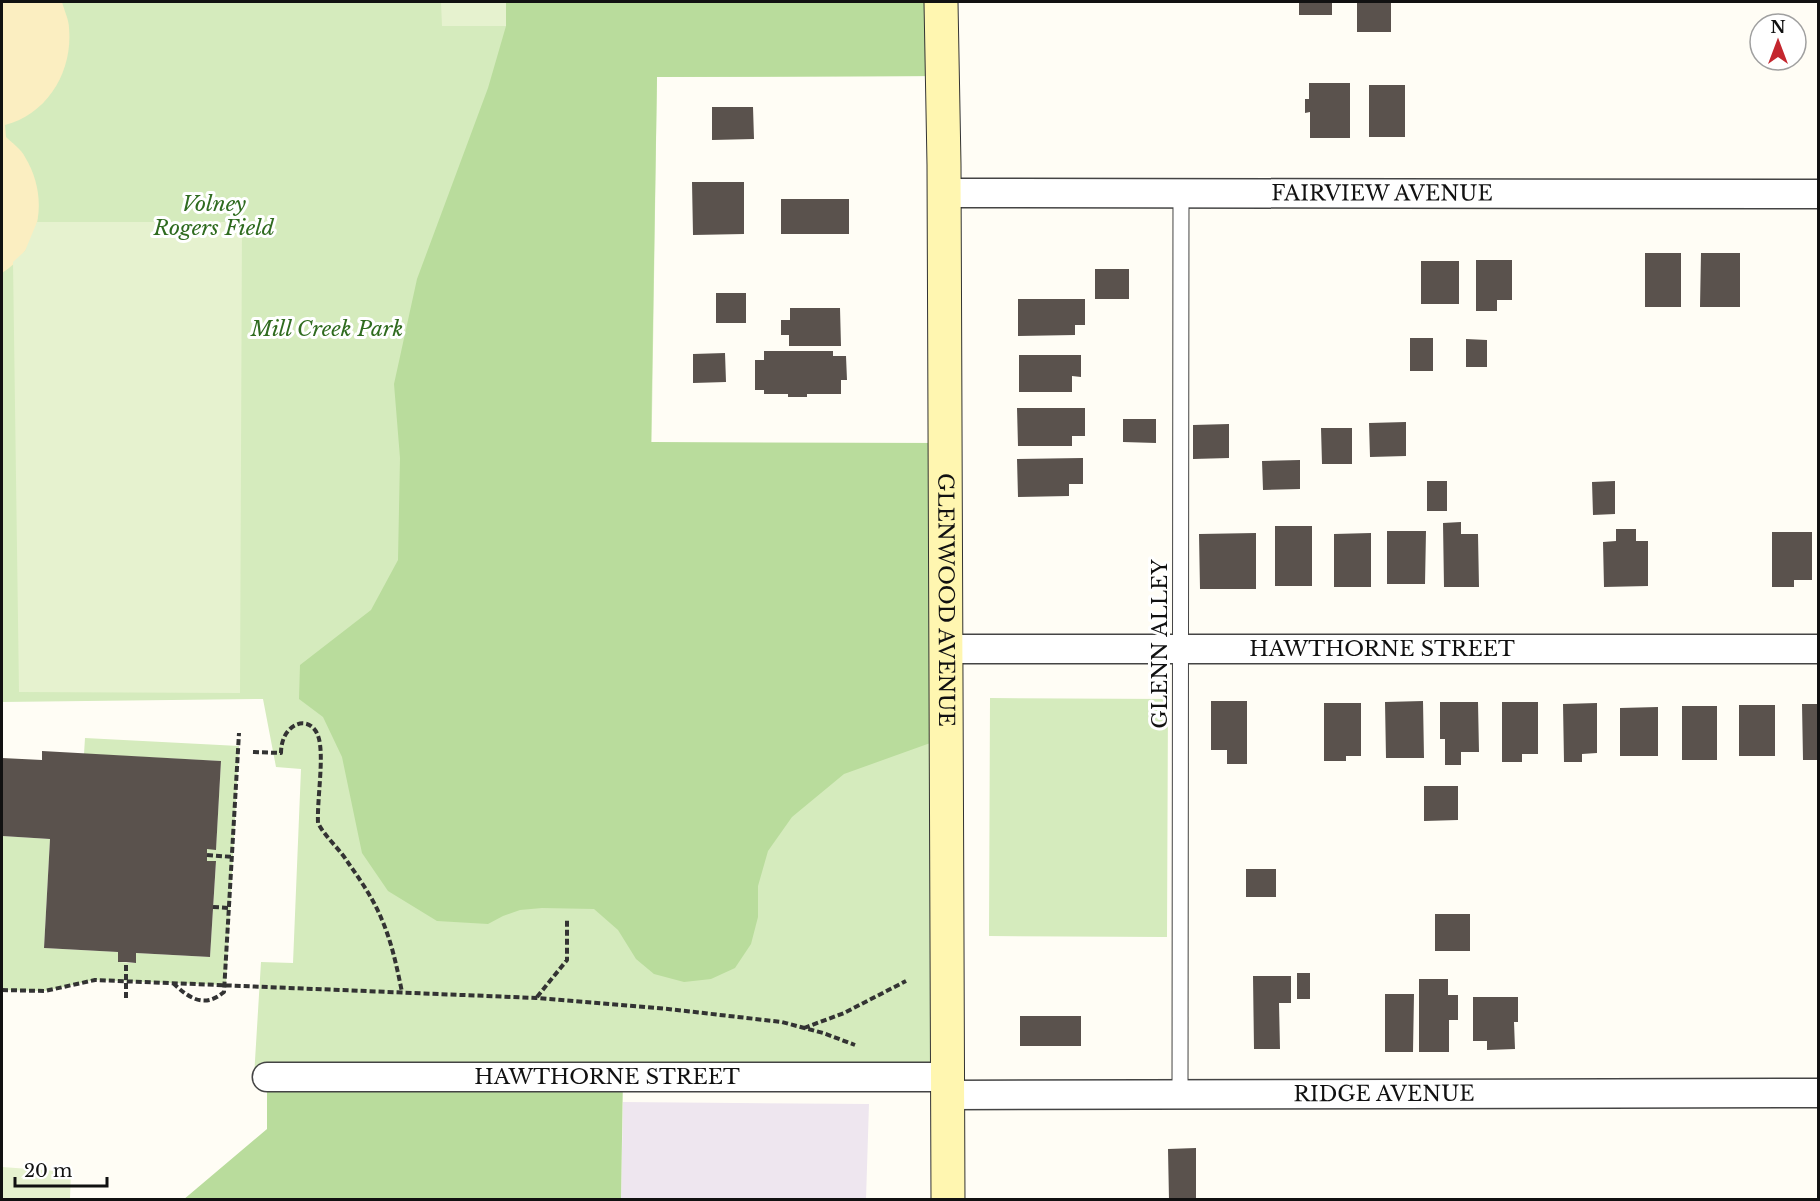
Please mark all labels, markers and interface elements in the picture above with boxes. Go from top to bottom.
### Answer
north arrow [1748,12,1808,72]
text: N [1770,17,1786,37]
street label: FAIRVIEW AVENUE [1271,180,1493,207]
park label: Volney Rogers Field [153,191,275,241]
park label: Mill Creek Park [250,316,403,342]
street label: GLENWOOD AVENUE [932,473,959,727]
street label: GLENN ALLEY [1147,559,1173,729]
street label: HAWTHORNE STREET [1249,636,1515,662]
street label: HAWTHORNE STREET [474,1064,740,1090]
street label: RIDGE AVENUE [1293,1081,1475,1107]
scale bar [15,1150,106,1188]
text: 20 m [24,1160,72,1182]

